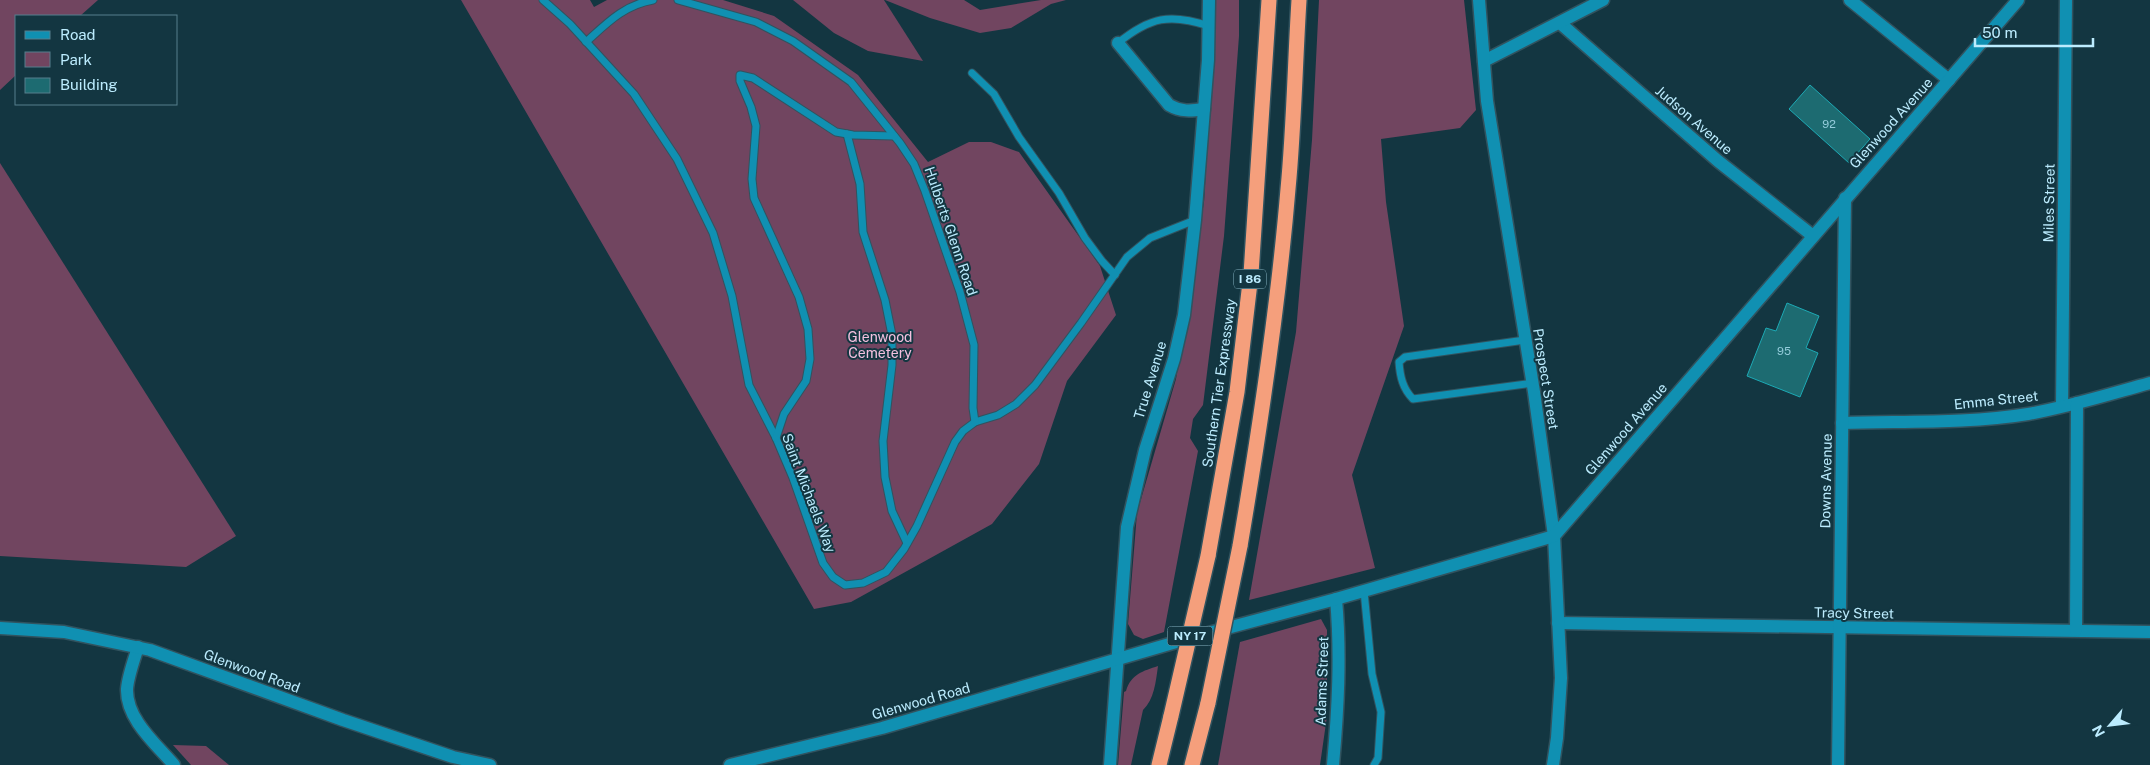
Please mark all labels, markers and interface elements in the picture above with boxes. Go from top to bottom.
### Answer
legend [15,15,178,105]
scale bar [1975,15,2092,47]
text: 50 m [1982,24,2017,41]
text: Road [60,26,96,43]
text: Park [60,51,92,68]
street label: Glenwood Avenue [1846,74,1936,172]
text: Building [60,76,118,93]
street label: Judson Avenue [1652,82,1736,158]
house number: 92 [1822,118,1836,130]
street label: Miles Street [2040,163,2058,243]
street label: Hulberts Glenn Road [921,164,981,298]
road number: I 86 [1234,270,1266,288]
street label: Southern Tier Expressway [1199,297,1239,468]
street label: Prospect Street [1530,327,1562,431]
park label: Glenwood Cemetery [848,329,912,361]
street label: True Avenue [1131,339,1169,421]
house number: 95 [1777,345,1791,357]
street label: Glenwood Avenue [1582,380,1670,478]
street label: Emma Street [1953,388,2039,412]
street label: Saint Michaels Way [779,431,839,555]
street label: Downs Avenue [1817,433,1835,529]
street label: Tracy Street [1814,604,1894,622]
road number: NY 17 [1168,626,1212,646]
street label: Adams Street [1312,636,1332,726]
street label: Glenwood Road [202,646,302,696]
street label: Glenwood Road [870,679,972,723]
north arrow [2085,700,2135,750]
text: N [2089,723,2108,740]

